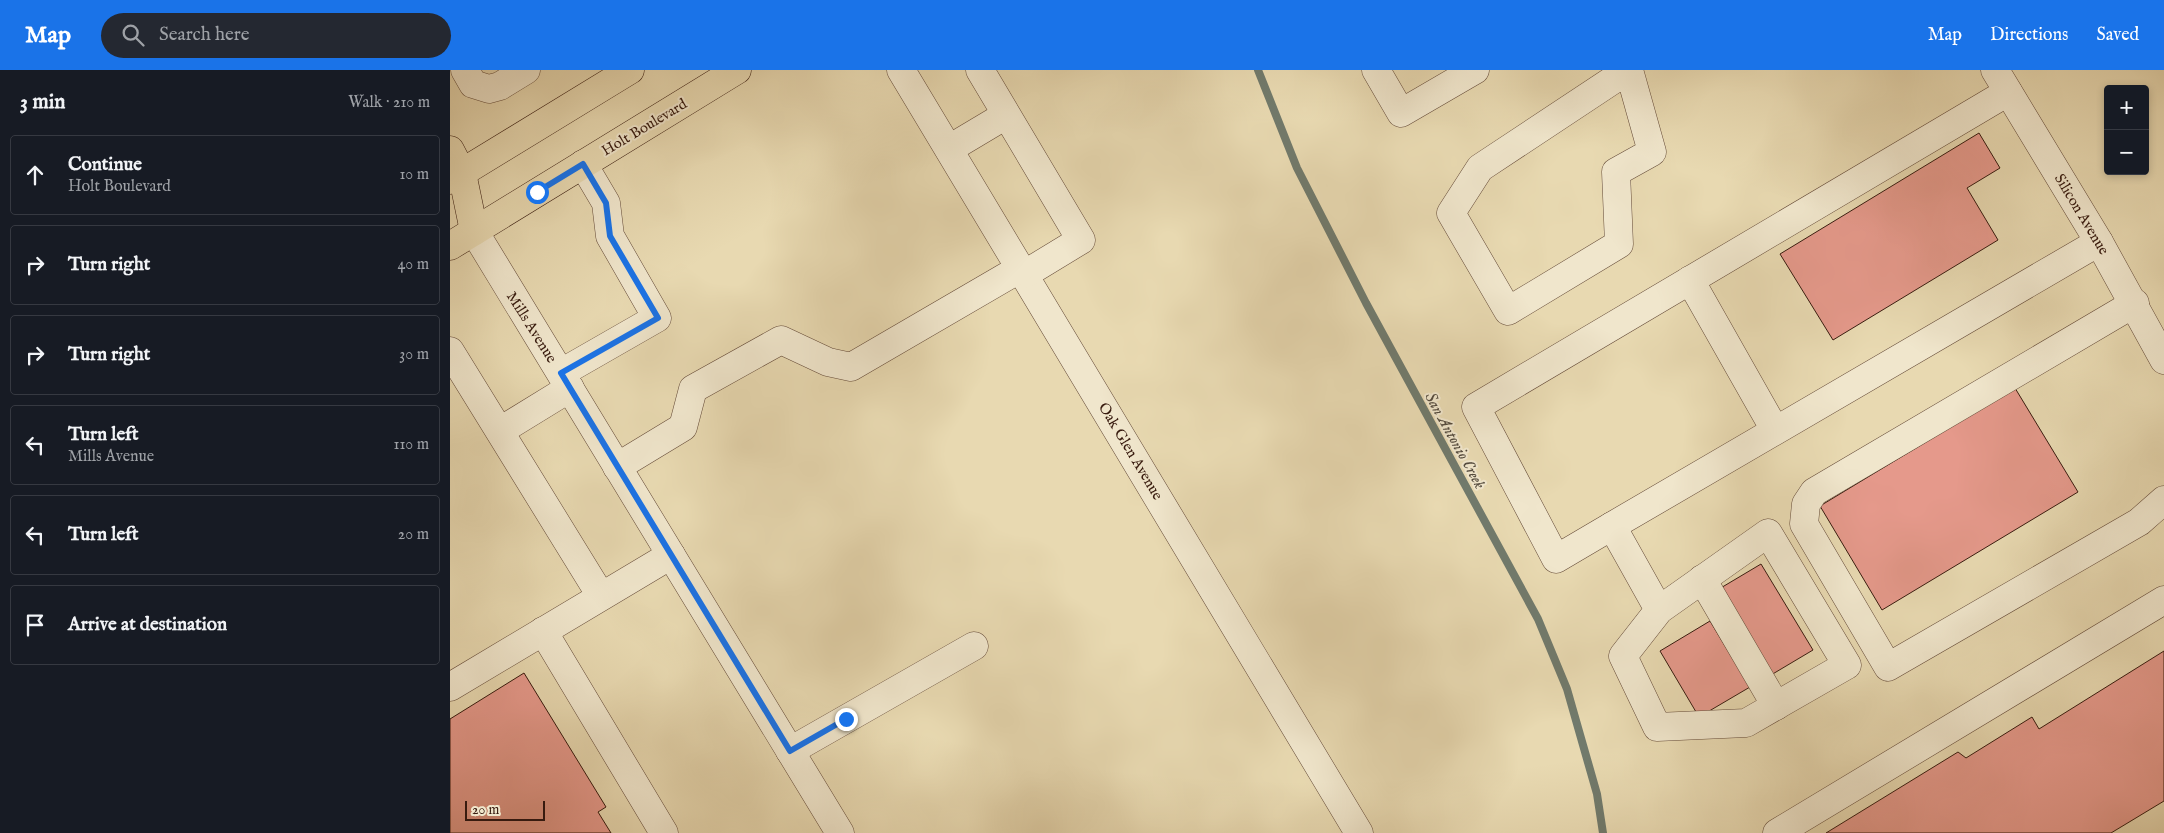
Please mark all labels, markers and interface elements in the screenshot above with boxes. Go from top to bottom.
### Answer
search box [101,13,451,58]
text: Map [25,20,71,51]
icon: search [119,21,147,49]
text: Search here [159,23,250,47]
text: Map [1928,24,1962,47]
text: Directions [1990,24,2068,47]
text: Saved [2096,24,2139,47]
map controls [2104,85,2149,175]
button: + [2104,85,2149,130]
text: 3 min [20,89,65,116]
text: Walk · 210 m [348,93,430,113]
street label: Holt Boulevard [598,94,691,160]
button: − [2104,130,2149,175]
text: Continue [68,153,142,177]
icon: ahead [21,161,49,189]
text: 10 m [399,165,429,185]
street label: Silicon Avenue [2050,170,2113,258]
text: Holt Boulevard [68,177,171,197]
route start [526,181,549,204]
icon: right [21,251,49,279]
text: Turn right [68,253,150,277]
text: 40 m [397,255,429,275]
street label: Mills Avenue [502,288,561,367]
icon: right [21,341,49,369]
text: Turn right [68,343,150,367]
text: 30 m [399,345,429,365]
water label: San Antonio Creek [1419,389,1489,493]
street label: Oak Glen Avenue [1094,399,1167,503]
text: Turn left [68,423,139,447]
icon: left [21,431,49,459]
text: 110 m [393,435,429,455]
text: Mills Avenue [68,447,154,467]
icon: left [21,521,49,549]
text: Turn left [68,523,139,547]
text: 20 m [398,525,429,545]
icon: arrive [21,611,49,639]
text: Arrive at destination [68,613,227,637]
route end [835,708,858,731]
scale bar [465,798,545,821]
text: 20 m [472,801,499,819]

